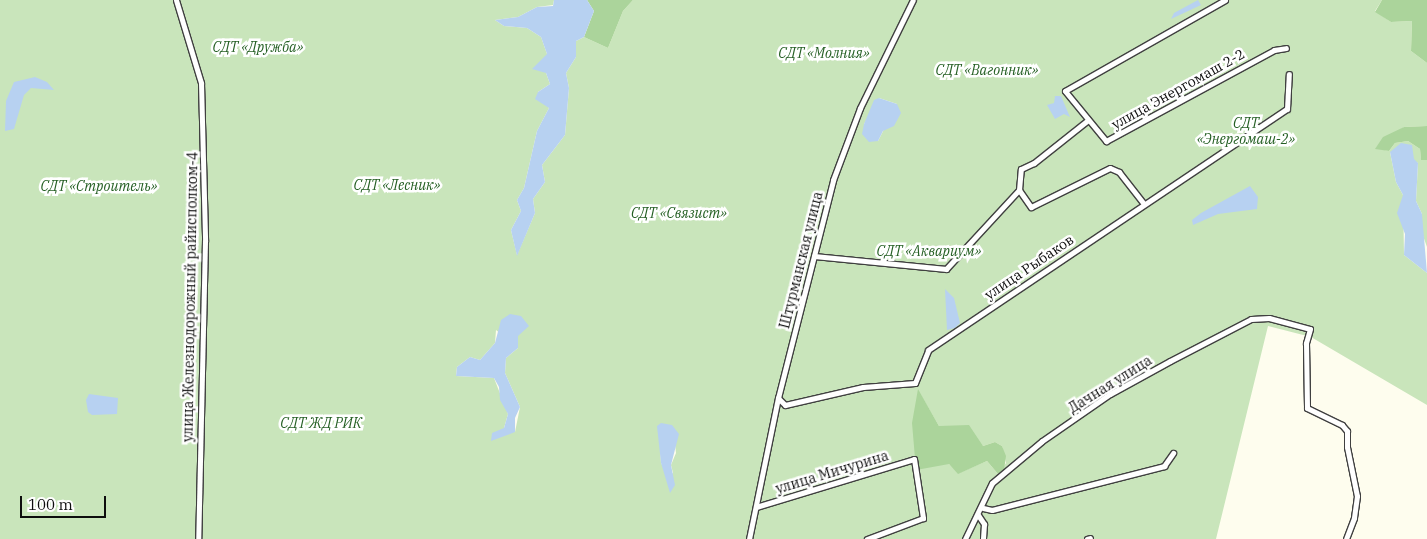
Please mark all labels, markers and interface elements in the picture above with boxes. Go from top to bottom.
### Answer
park label: СДТ «Дружба» [212,39,304,55]
park label: СДТ «Молния» [778,45,870,61]
street label: улица Энергомаш 2-2 [1108,45,1248,133]
park label: СДТ «Вагонник» [936,62,1038,78]
park label: СДТ «Энергомаш-2» [1197,115,1295,148]
street label: улица Железнодорожный райисполком-4 [179,152,201,442]
park label: СДТ «Лесник» [353,177,441,193]
park label: СДТ «Строитель» [40,178,158,194]
street label: Штурманская улица [776,190,826,330]
park label: СДТ «Связист» [631,205,727,221]
street label: улица Рыбаков [981,231,1077,303]
park label: СДТ «Аквариум» [877,243,981,259]
street label: Дачная улица [1065,352,1155,416]
park label: СДТ ЖД РИК [280,415,362,431]
street label: улица Мичурина [774,447,890,497]
scale bar [22,486,109,518]
text: 100 m [28,495,73,514]

